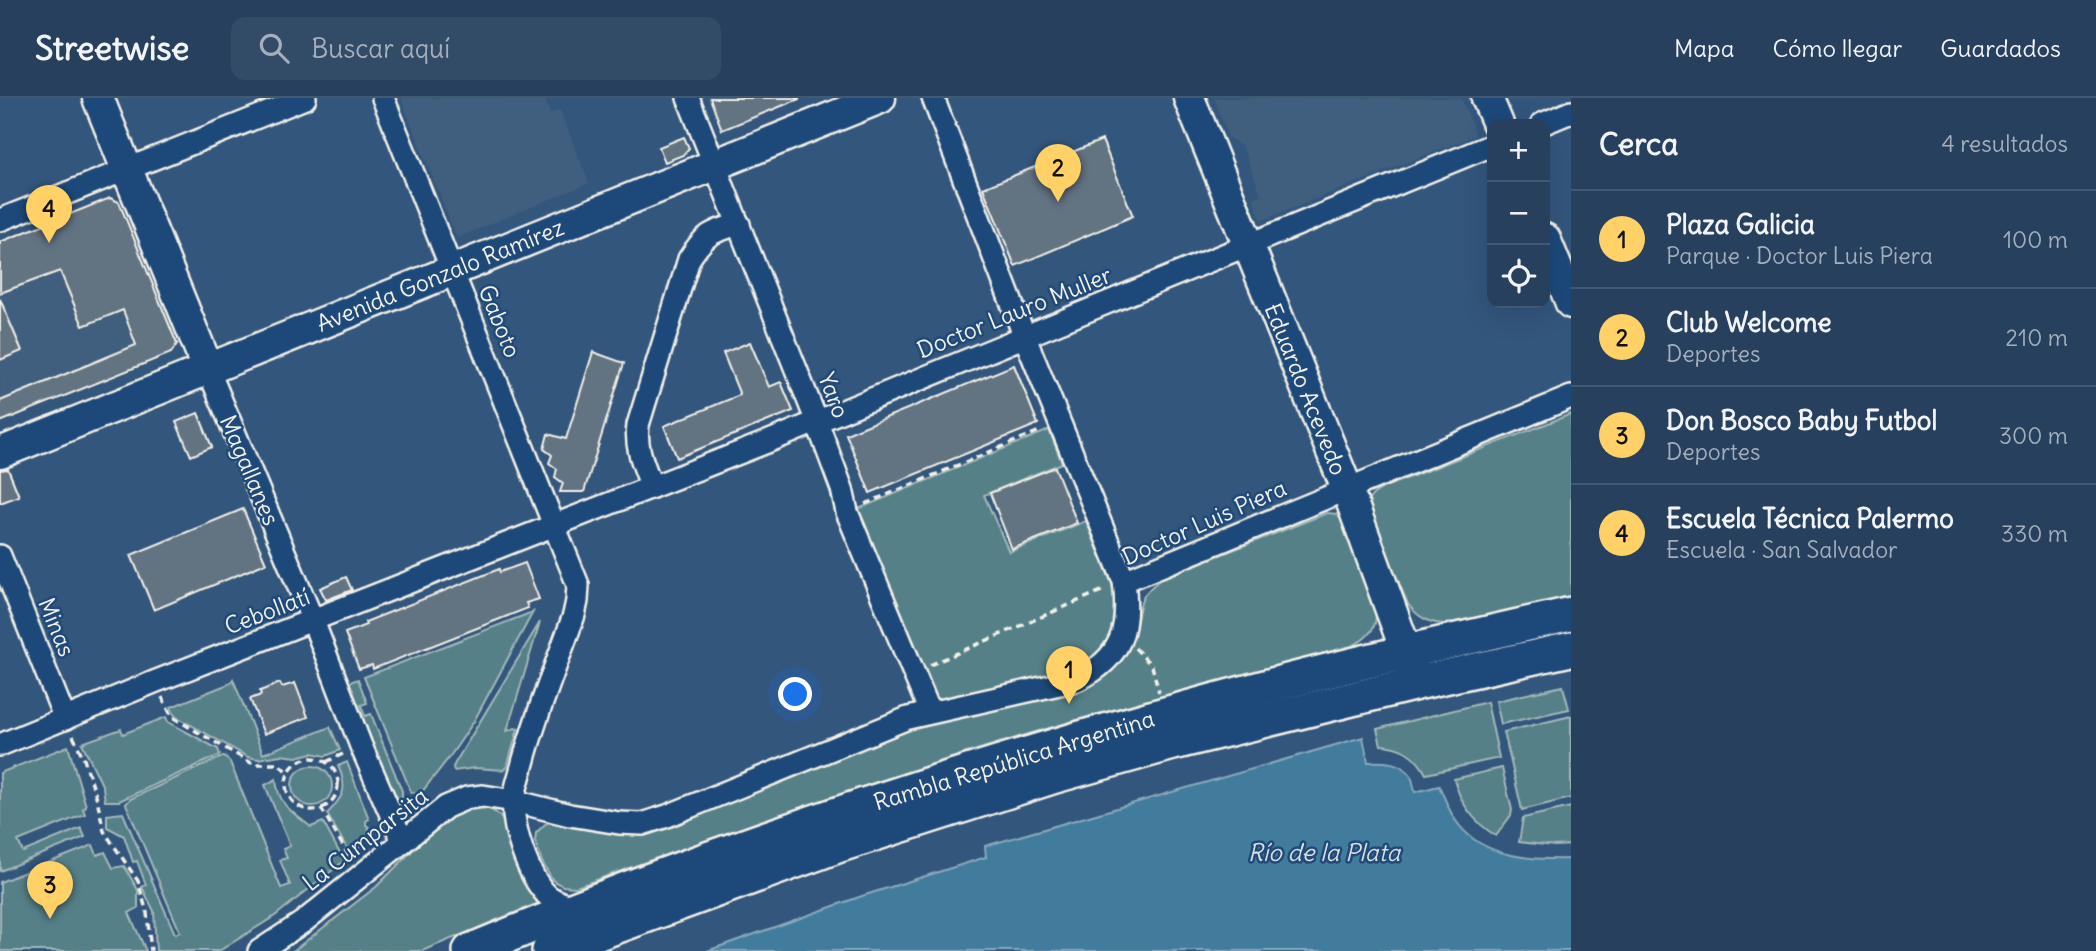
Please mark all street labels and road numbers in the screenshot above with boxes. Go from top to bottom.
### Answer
street label: Avenida Gonzalo Ramírez [312,212,568,338]
street label: Doctor Lauro Muller [913,260,1116,364]
street label: Gaboto [472,280,528,362]
street label: Eduardo Acevedo [1258,299,1354,479]
street label: Yaro [812,368,856,422]
street label: Magallanes [214,410,286,530]
street label: Doctor Luis Piera [1117,473,1291,571]
street label: Cebollatí [220,582,314,640]
street label: Minas [32,593,82,661]
street label: Rambla República Argentina [870,703,1158,817]
street label: La Cumparsita [296,781,434,897]

